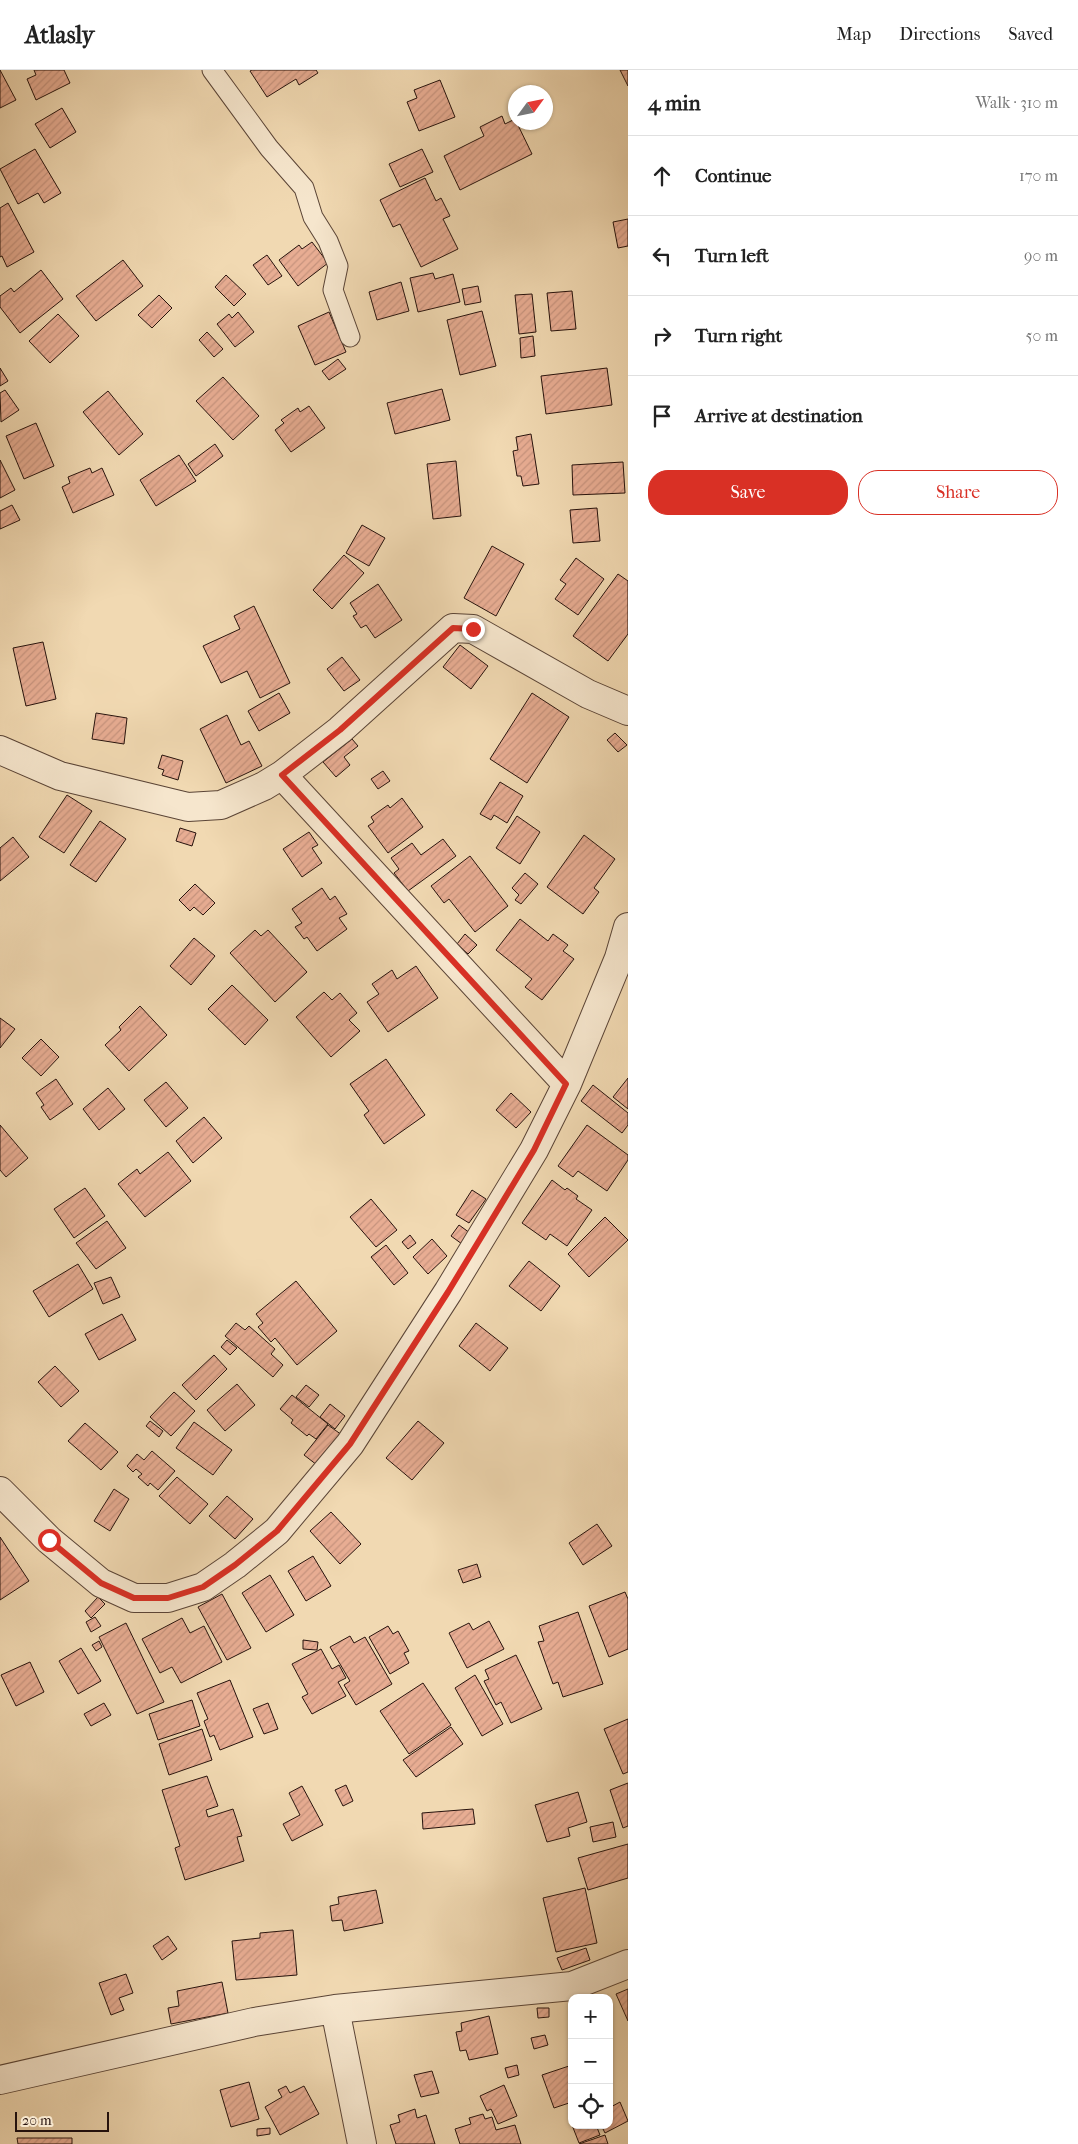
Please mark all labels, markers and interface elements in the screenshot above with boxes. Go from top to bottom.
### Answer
text: Atlasly [25,21,94,49]
text: Map [837,24,871,45]
text: Directions [899,24,980,45]
text: Saved [1008,24,1053,45]
north arrow [508,85,553,130]
text: 4 min [648,91,701,115]
text: Walk · 310 m [975,93,1058,112]
icon: ahead [648,162,676,190]
text: Continue [695,165,771,187]
text: 170 m [1019,166,1058,185]
icon: left [648,242,676,270]
text: Turn left [695,245,769,267]
text: 90 m [1024,246,1058,265]
icon: right [648,322,676,350]
text: Turn right [695,325,782,347]
text: 50 m [1026,326,1058,345]
icon: arrive [648,402,676,430]
text: Arrive at destination [695,405,863,427]
button: Save [648,470,848,515]
button: Share [858,470,1058,515]
route end [462,618,485,641]
route start [38,1529,61,1552]
map controls [568,1994,613,2129]
button: + [568,1994,613,2039]
button: − [568,2039,613,2084]
button: locate [568,2084,613,2129]
scale bar [15,2109,109,2132]
text: 20 m [22,2112,52,2129]

